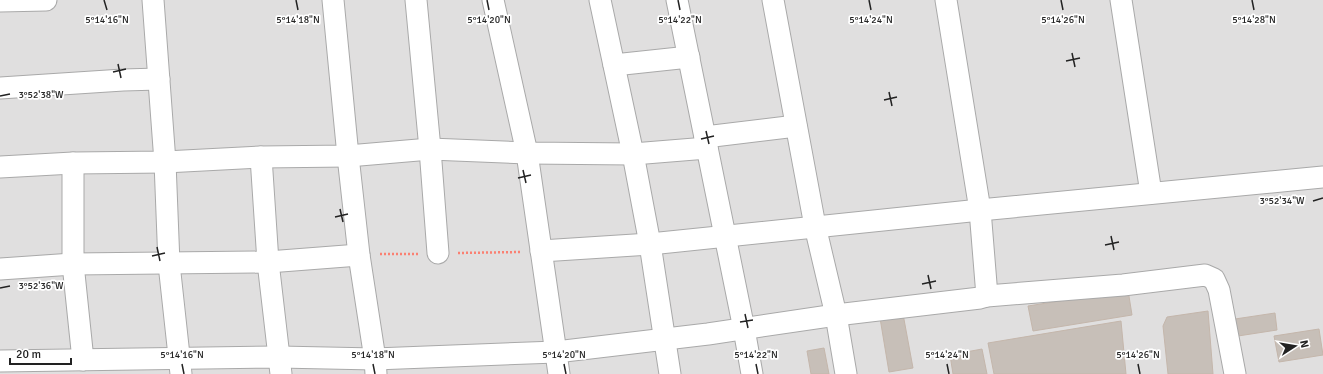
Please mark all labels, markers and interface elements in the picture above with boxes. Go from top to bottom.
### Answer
text: 5°14'16"N [85,14,129,26]
text: 5°14'18"N [276,14,320,26]
text: 5°14'20"N [467,14,511,26]
text: 5°14'22"N [658,14,702,26]
text: 5°14'24"N [849,14,893,26]
text: 5°14'26"N [1041,14,1085,26]
text: 5°14'28"N [1232,14,1276,26]
text: 3°52'38"W [18,89,64,101]
text: 3°52'34"W [1259,195,1305,207]
text: 3°52'36"W [18,280,64,292]
north arrow [1275,326,1315,366]
text: N [1297,339,1311,349]
scale bar [10,340,71,366]
text: 20 m [16,347,41,362]
text: 5°14'16"N [160,349,204,361]
text: 5°14'18"N [351,349,395,361]
text: 5°14'20"N [542,349,586,361]
text: 5°14'22"N [734,349,778,361]
text: 5°14'24"N [925,349,969,361]
text: 5°14'26"N [1116,349,1160,361]

